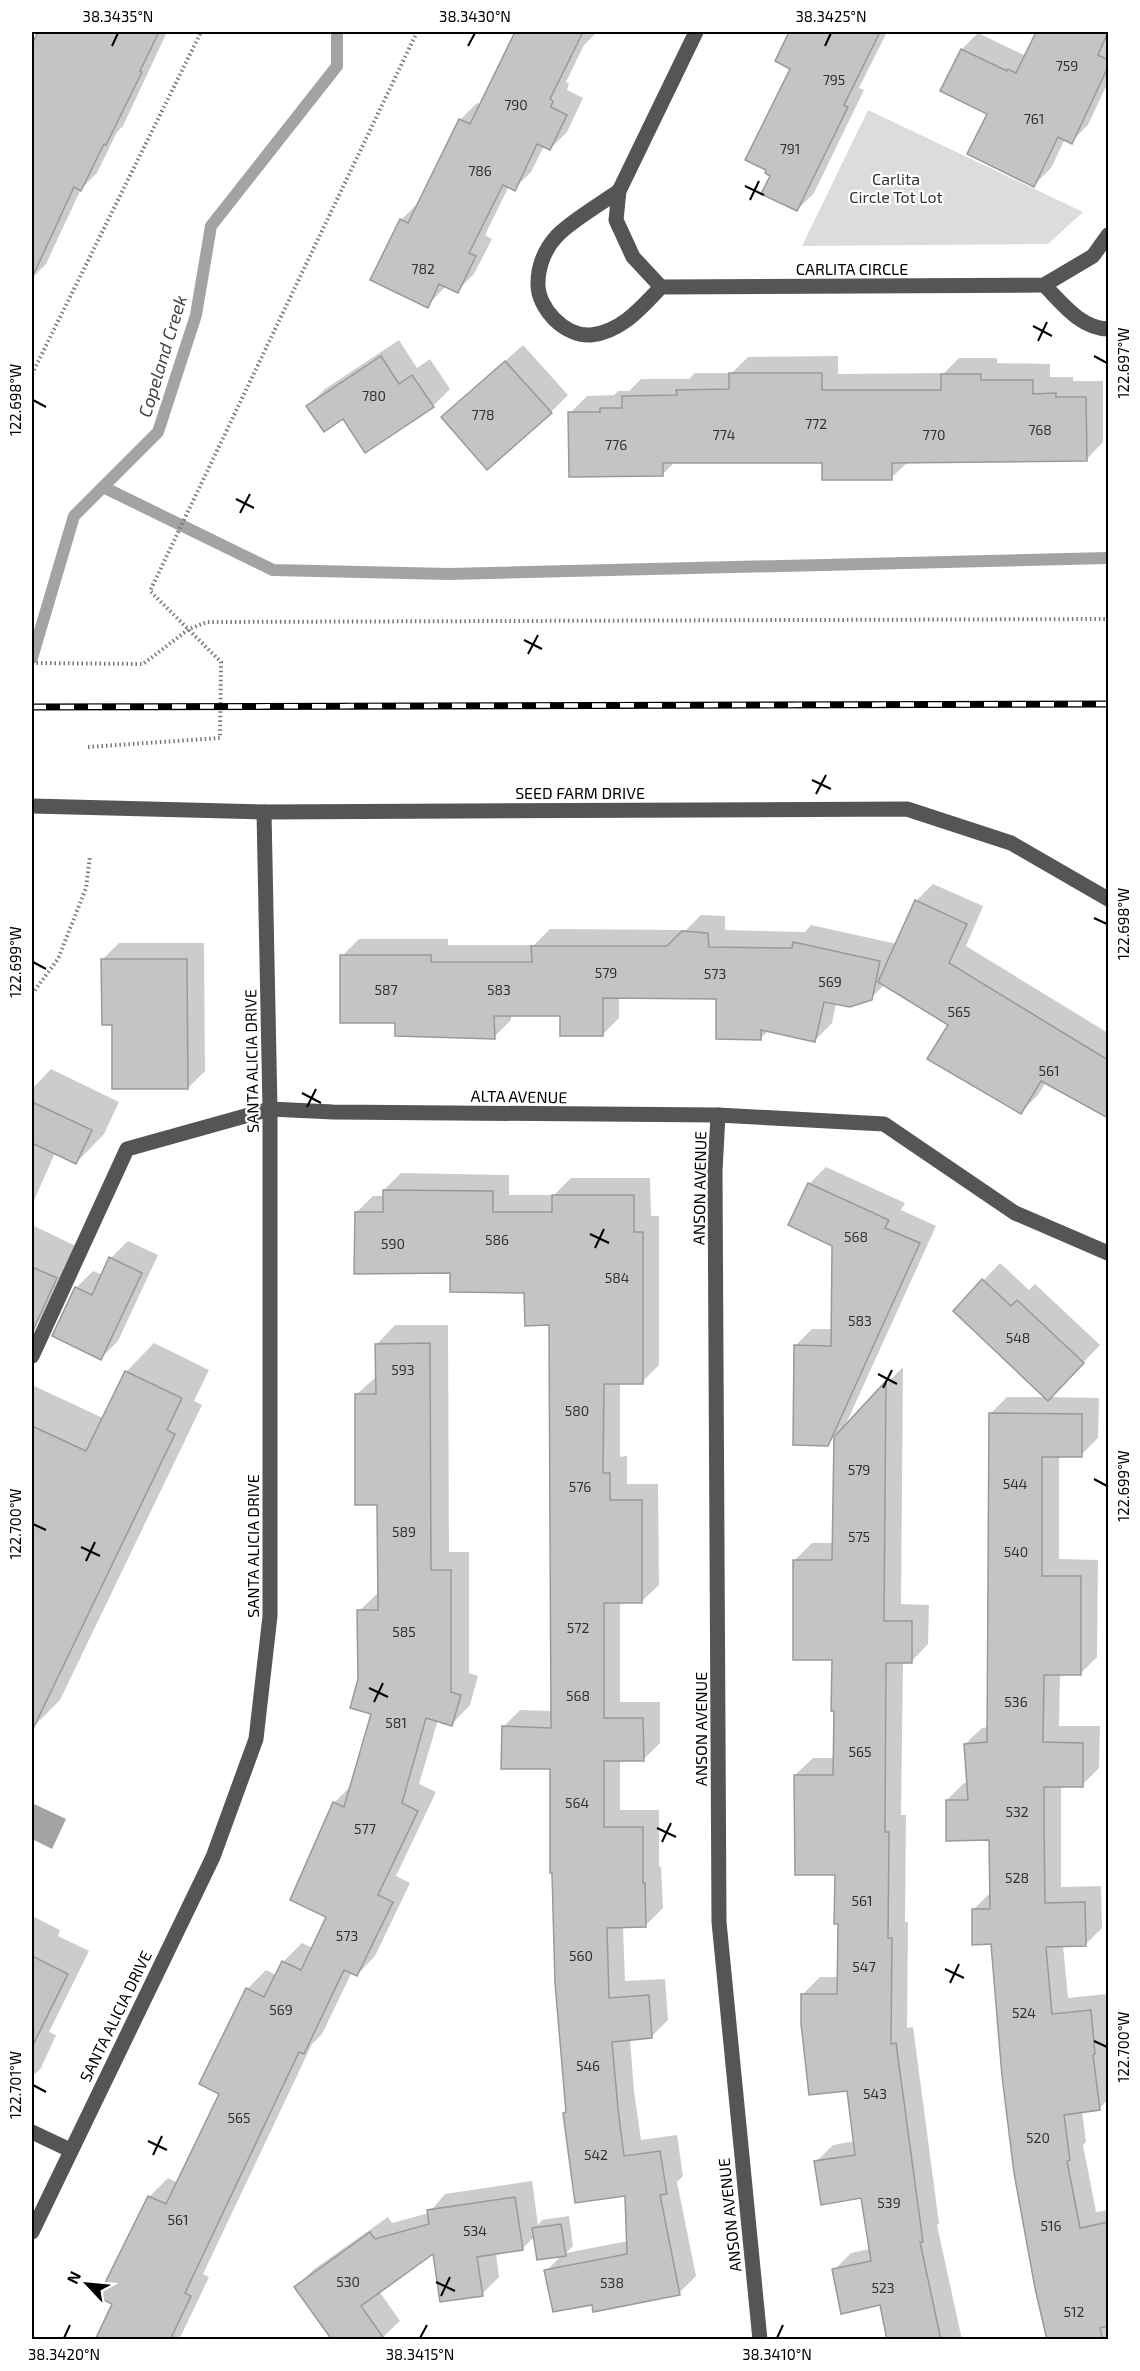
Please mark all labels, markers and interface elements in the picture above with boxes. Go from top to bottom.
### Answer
text: 38.3435°N [83,7,153,25]
text: 38.3430°N [439,7,511,25]
text: 38.3425°N [796,7,866,25]
house number: 759 [1056,57,1078,74]
house number: 795 [823,71,845,88]
house number: 790 [504,96,528,113]
house number: 761 [1024,110,1044,127]
house number: 791 [780,140,800,157]
house number: 786 [468,162,492,179]
park label: Carlita Circle Tot Lot [849,169,943,206]
street label: CARLITA CIRCLE [796,259,908,278]
house number: 782 [411,260,435,277]
water label: Copeland Creek [133,292,191,420]
text: 122.697°W [1114,328,1132,398]
text: 122.698°W [6,364,24,436]
house number: 780 [362,387,386,404]
house number: 778 [472,406,494,423]
house number: 772 [805,415,827,432]
house number: 768 [1028,421,1052,438]
house number: 774 [713,426,735,443]
house number: 770 [923,426,945,443]
house number: 776 [605,436,627,453]
street label: SEED FARM DRIVE [515,783,645,802]
text: 122.698°W [1114,888,1132,960]
text: 122.699°W [6,926,24,998]
house number: 579 [595,964,617,981]
house number: 573 [704,965,726,982]
house number: 569 [818,973,842,990]
house number: 587 [374,981,398,998]
house number: 583 [487,981,511,998]
street label: SANTA ALICIA DRIVE [240,989,262,1133]
house number: 565 [947,1003,971,1020]
house number: 561 [1038,1062,1060,1079]
street label: ALTA AVENUE [471,1086,568,1106]
street label: ANSON AVENUE [689,1131,709,1245]
house number: 568 [844,1228,868,1245]
house number: 586 [485,1231,509,1248]
house number: 590 [381,1235,405,1252]
house number: 584 [605,1269,629,1286]
house number: 583 [848,1312,872,1329]
house number: 548 [1006,1329,1030,1346]
house number: 593 [391,1361,415,1378]
house number: 580 [565,1402,589,1419]
text: 122.699°W [1114,1450,1132,1522]
house number: 579 [848,1461,870,1478]
street label: SANTA ALICIA DRIVE [243,1474,262,1618]
house number: 544 [1003,1475,1027,1492]
house number: 576 [569,1478,591,1495]
text: 122.700°W [6,1488,24,1560]
house number: 589 [392,1523,416,1540]
house number: 575 [848,1528,870,1545]
house number: 540 [1004,1543,1028,1560]
house number: 572 [567,1619,589,1636]
house number: 585 [392,1623,416,1640]
street label: ANSON AVENUE [691,1672,710,1786]
house number: 568 [566,1687,590,1704]
house number: 536 [1004,1693,1028,1710]
house number: 581 [385,1714,407,1731]
house number: 565 [848,1743,872,1760]
house number: 564 [565,1794,589,1811]
house number: 532 [1005,1803,1029,1820]
house number: 577 [354,1820,376,1837]
house number: 528 [1005,1869,1029,1886]
house number: 561 [851,1892,873,1909]
house number: 573 [336,1927,358,1944]
street label: SANTA ALICIA DRIVE [75,1947,155,2085]
house number: 560 [569,1947,593,1964]
house number: 547 [852,1958,876,1975]
house number: 569 [269,2001,293,2018]
house number: 524 [1012,2004,1036,2021]
text: 122.700°W [1114,2011,1132,2083]
text: 122.701°W [6,2051,24,2119]
house number: 546 [576,2057,600,2074]
house number: 543 [863,2085,887,2102]
house number: 565 [227,2109,251,2126]
house number: 520 [1026,2129,1050,2146]
house number: 542 [584,2146,608,2163]
street label: ANSON AVENUE [714,2157,744,2273]
house number: 539 [877,2194,901,2211]
house number: 561 [167,2211,189,2228]
house number: 516 [1040,2217,1062,2234]
house number: 534 [463,2222,487,2239]
north arrow [57,2254,117,2314]
text: N [62,2268,84,2287]
house number: 530 [336,2273,360,2290]
house number: 538 [600,2274,624,2291]
house number: 523 [871,2279,895,2296]
house number: 512 [1064,2303,1085,2320]
text: 38.3420°N [28,2345,100,2363]
text: 38.3415°N [386,2345,454,2363]
text: 38.3410°N [742,2345,812,2363]

